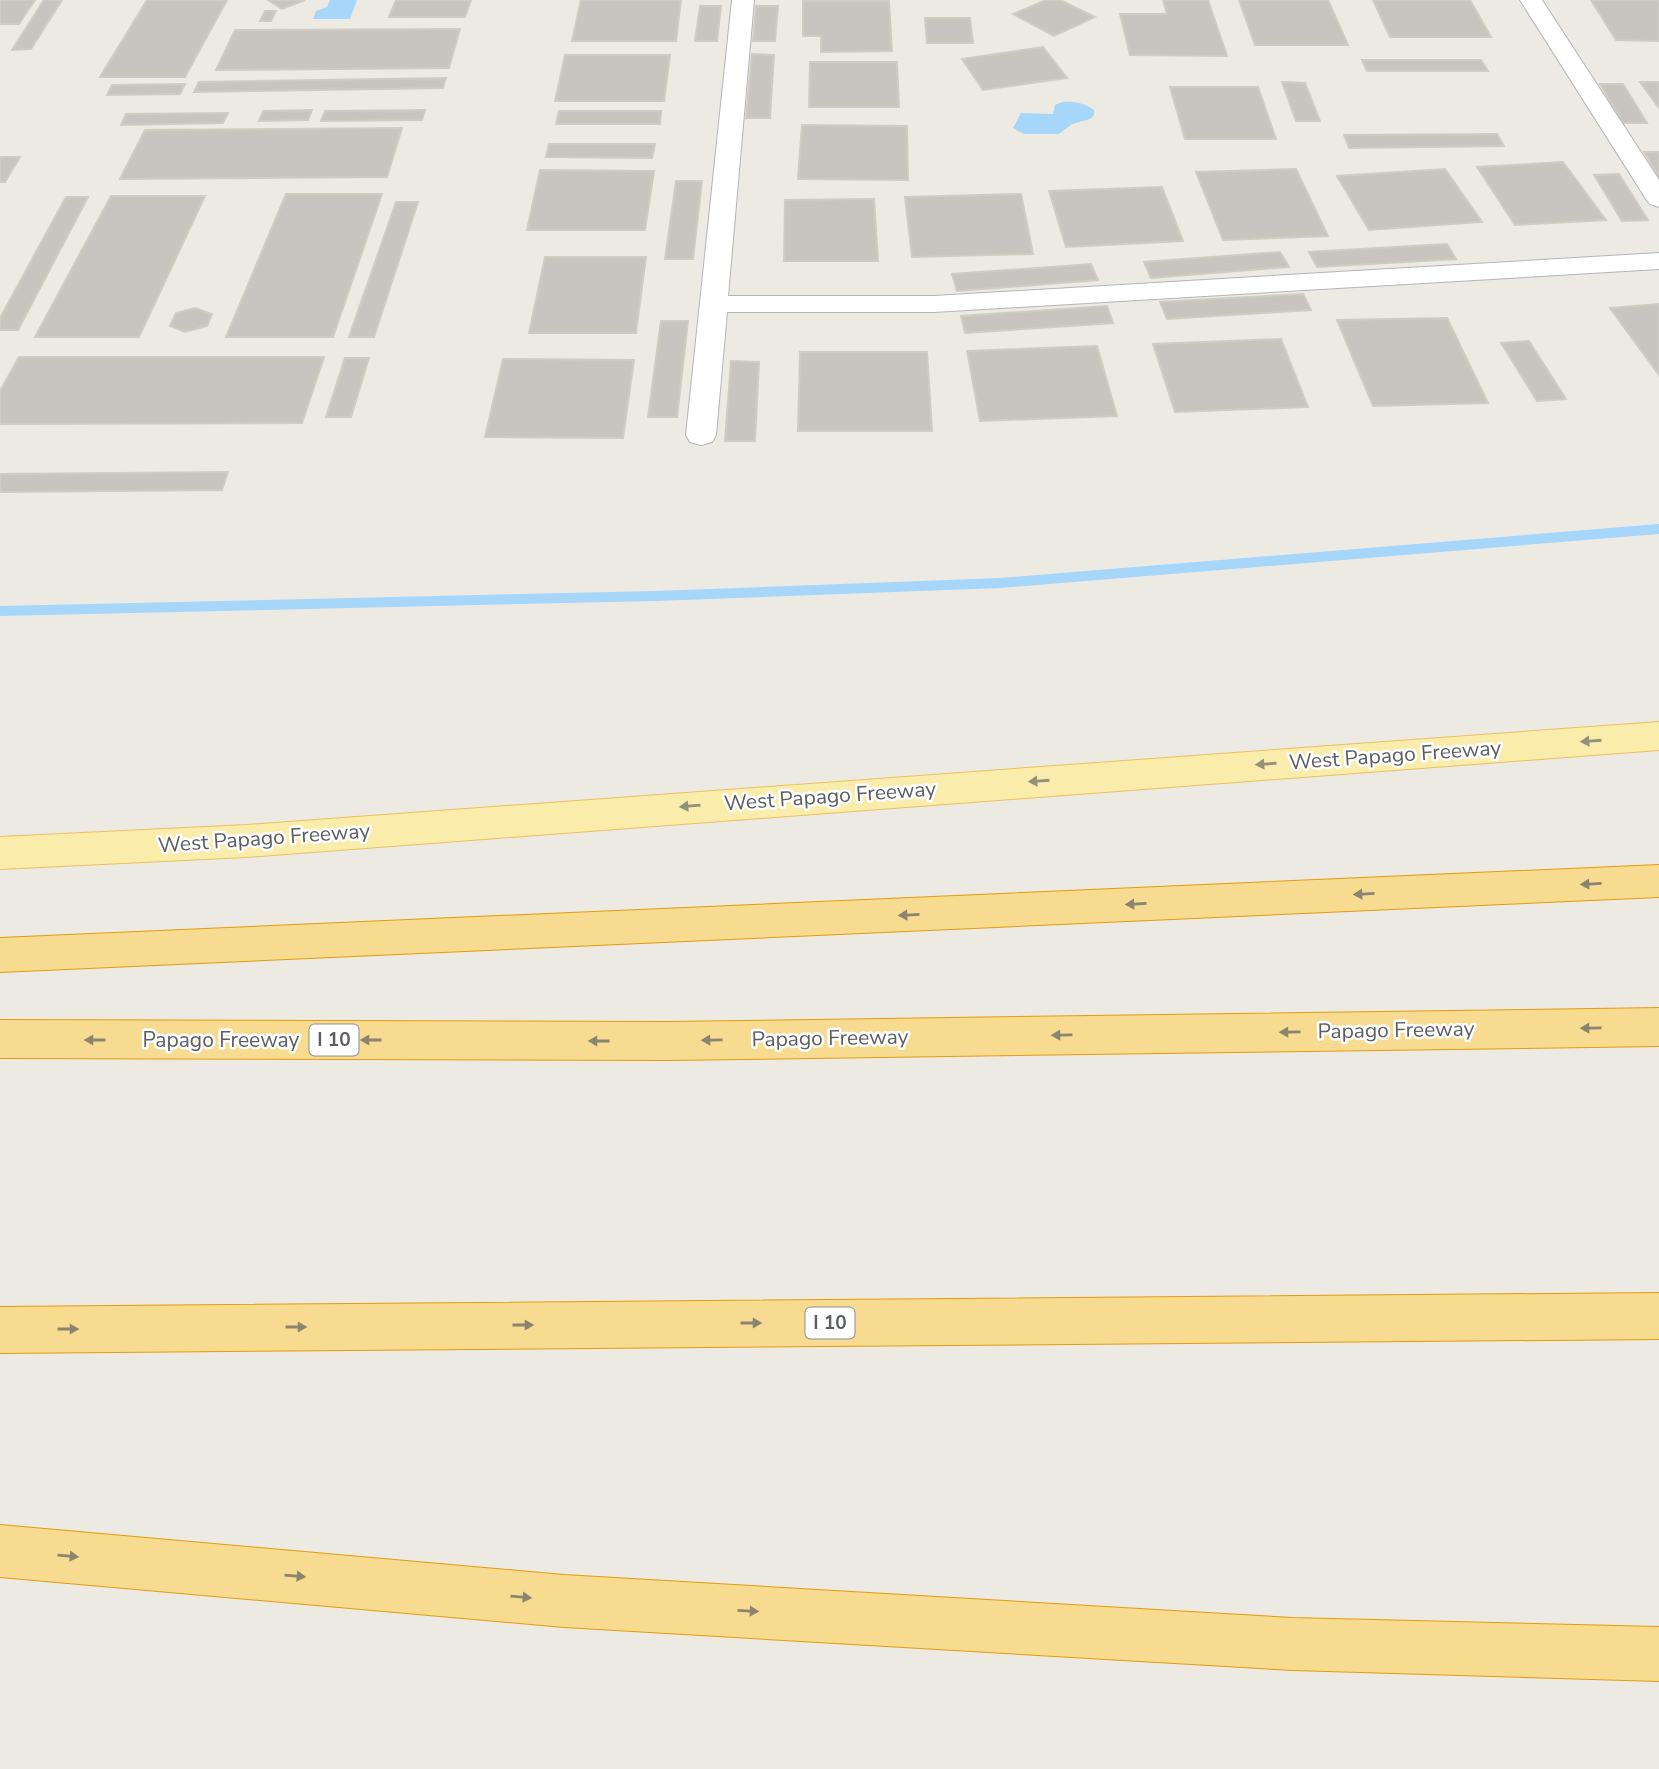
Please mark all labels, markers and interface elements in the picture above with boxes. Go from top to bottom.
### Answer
street label: West Papago Freeway [1288,734,1502,776]
one-way arrow [1580,736,1602,747]
one-way arrow [1255,759,1277,770]
street label: West Papago Freeway [723,775,937,817]
one-way arrow [1028,776,1050,787]
one-way arrow [679,801,701,812]
street label: West Papago Freeway [157,817,371,859]
one-way arrow [1580,878,1602,889]
one-way arrow [1352,888,1374,899]
one-way arrow [1125,899,1147,910]
one-way arrow [898,910,920,921]
street label: Papago Freeway [1317,1015,1475,1045]
one-way arrow [1580,1022,1602,1034]
street label: Papago Freeway [751,1023,909,1053]
road number: I 10 [310,1024,358,1056]
street label: Papago Freeway [143,1026,300,1054]
one-way arrow [1279,1026,1301,1038]
one-way arrow [1051,1029,1073,1041]
one-way arrow [84,1034,106,1046]
one-way arrow [360,1034,382,1046]
one-way arrow [701,1034,723,1046]
one-way arrow [588,1035,610,1047]
road number: I 10 [806,1308,854,1338]
one-way arrow [740,1317,762,1329]
one-way arrow [512,1319,534,1331]
one-way arrow [285,1321,307,1333]
one-way arrow [57,1323,79,1335]
one-way arrow [57,1551,79,1562]
one-way arrow [284,1571,306,1582]
one-way arrow [510,1592,532,1603]
one-way arrow [737,1606,759,1617]

